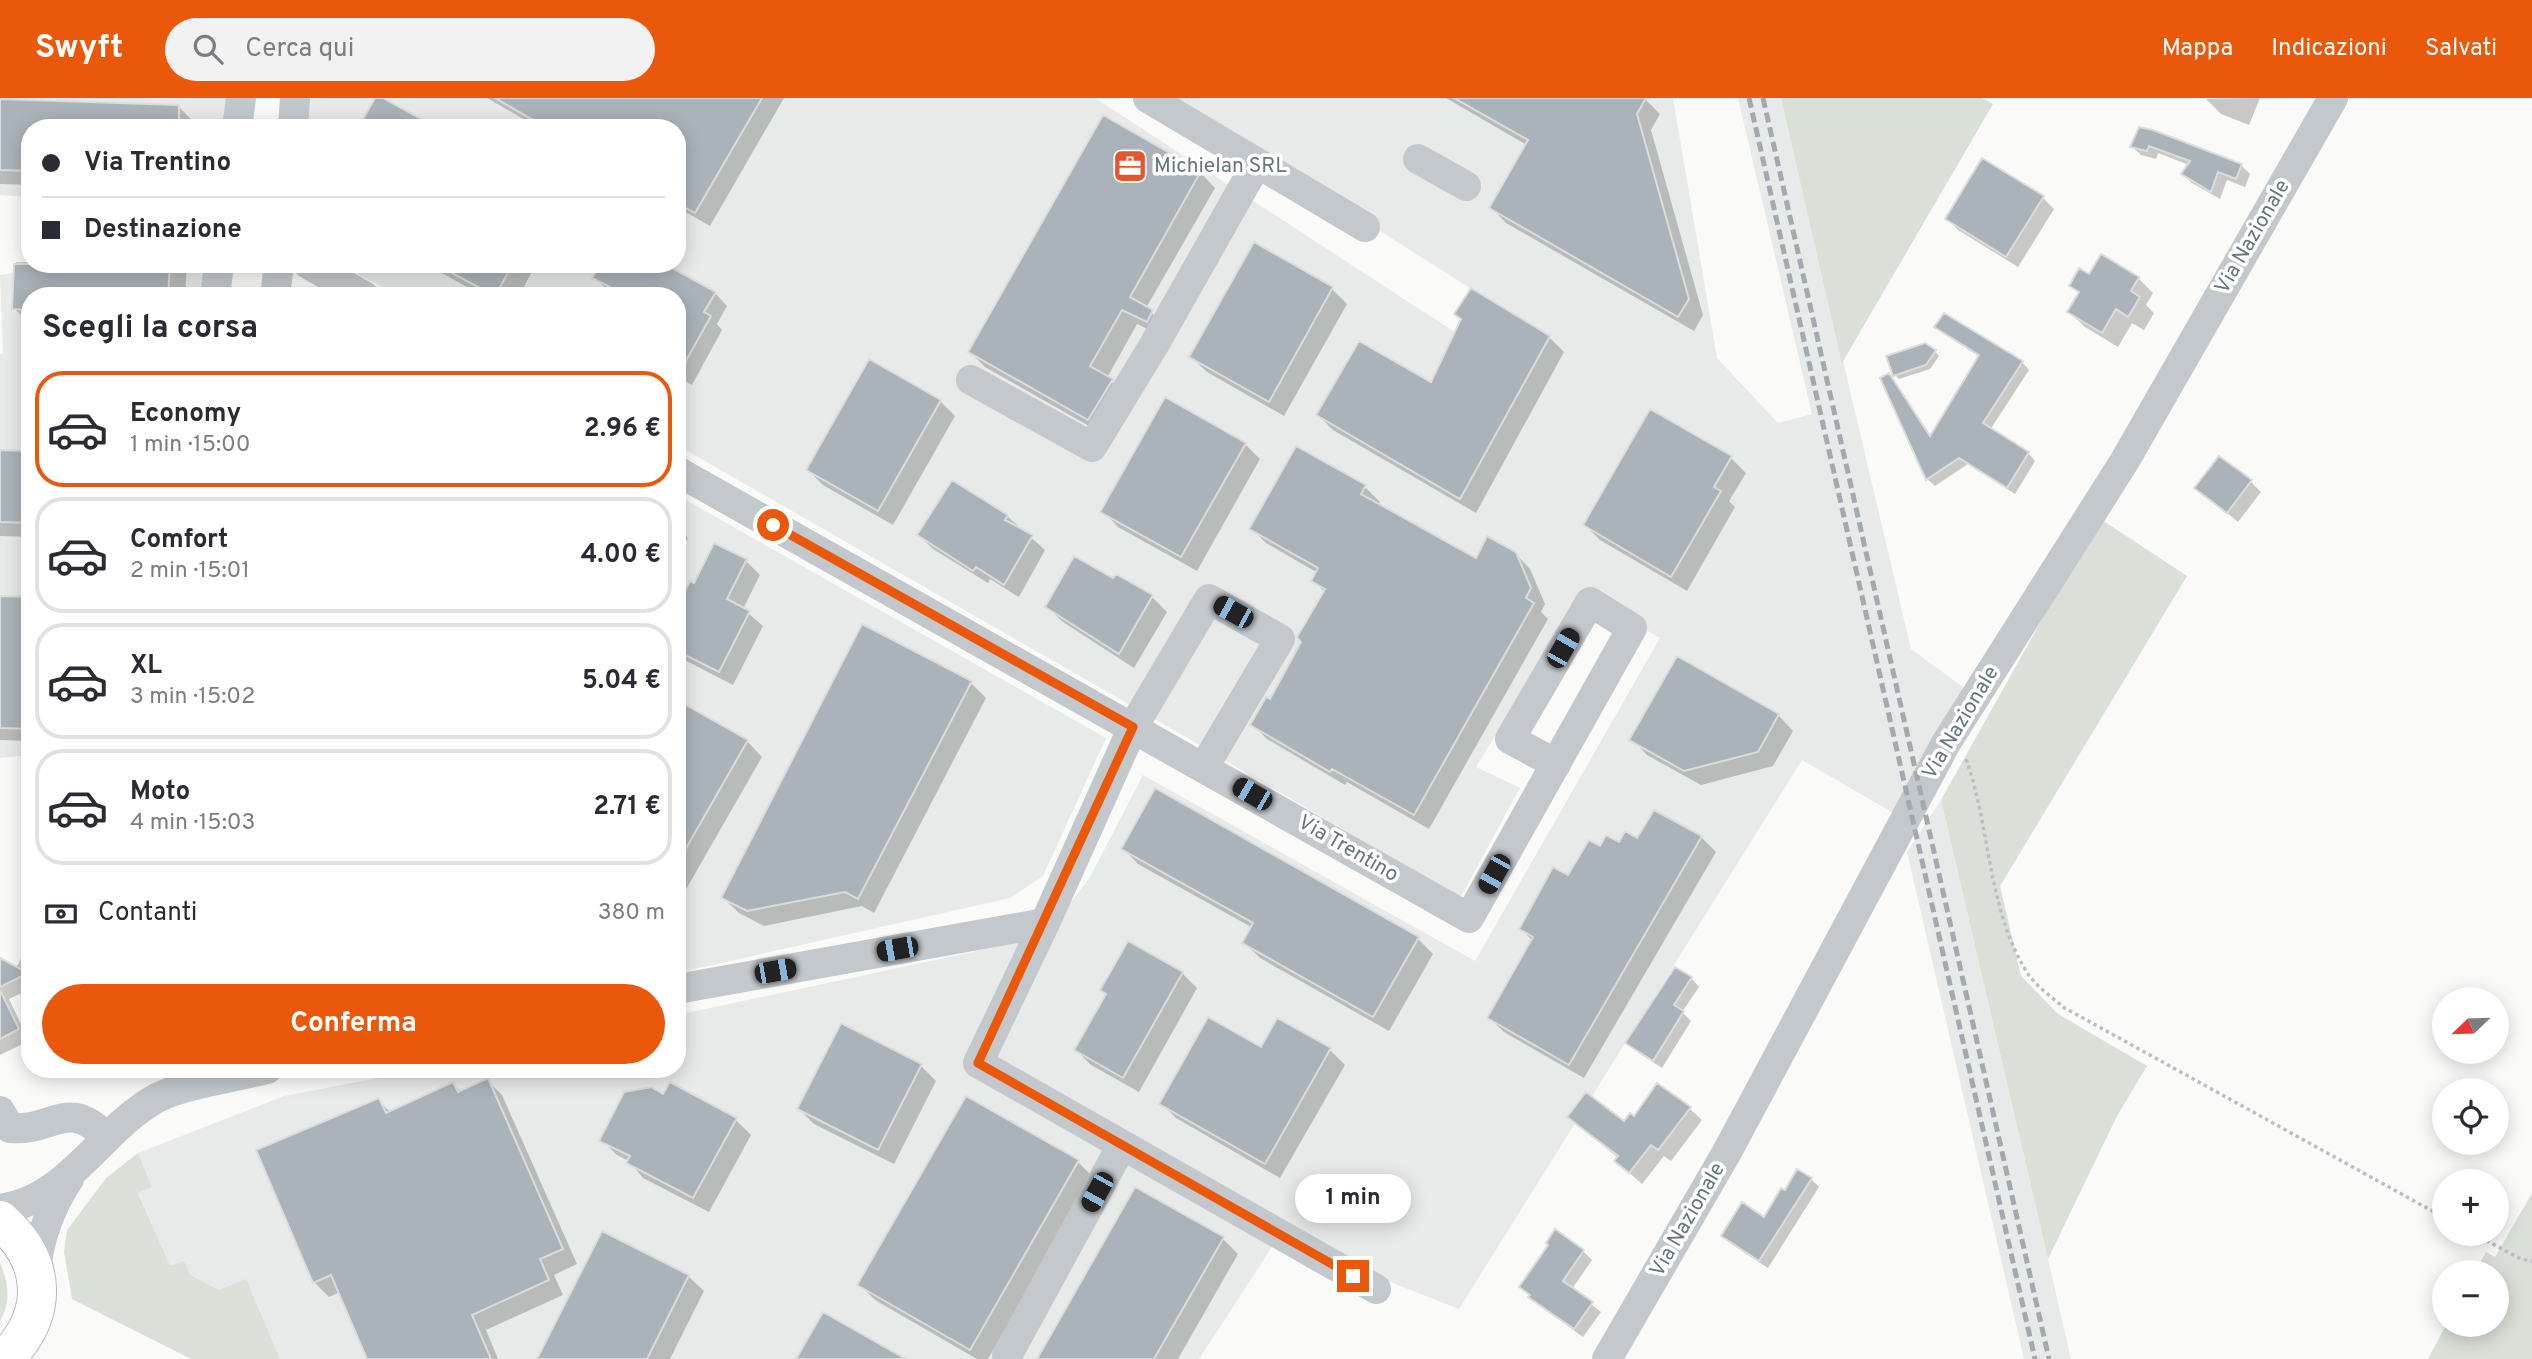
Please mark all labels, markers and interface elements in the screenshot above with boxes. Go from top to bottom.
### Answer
search box [165,18,655,81]
text: Swyft [35,28,123,70]
icon: search [189,30,227,68]
text: Cerca qui [245,33,354,66]
text: Mappa [2162,34,2233,64]
text: Indicazioni [2271,34,2387,64]
text: Salvati [2425,34,2497,64]
text: Via Trentino [84,147,231,180]
office icon: Michielan SRL [1111,147,1149,185]
place label: Michielan SRL [1154,153,1287,180]
street label: Via Nazionale [2209,175,2297,299]
text: Destinazione [84,214,242,247]
text: Scegli la corsa [42,309,258,349]
icon: car [46,398,109,461]
text: Economy [130,398,241,431]
text: 2.96 € [584,413,661,446]
text: 1 min · 15:00 [130,431,250,460]
route start [757,509,789,541]
icon: car [46,524,109,587]
text: Comfort [130,524,228,557]
text: 4.00 € [581,539,661,572]
text: 2 min · 15:01 [130,557,250,586]
car [1210,593,1257,631]
car [1544,625,1583,671]
icon: car [46,650,109,713]
text: XL [130,650,162,683]
street label: Via Nazionale [1917,661,2005,785]
text: 5.04 € [582,665,661,698]
text: 3 min · 15:02 [130,683,255,712]
car [1229,774,1276,814]
icon: car [46,776,109,839]
text: Moto [130,776,190,809]
text: 2.71 € [593,791,661,824]
text: 4 min · 15:03 [130,809,255,838]
street label: Via Trentino [1293,809,1403,889]
car [1475,851,1514,897]
icon: cash [42,895,80,933]
text: Contanti [98,897,197,930]
text: 380 m [598,899,665,928]
car [875,935,920,963]
car [753,957,798,985]
button: Conferma [42,984,665,1064]
north arrow [2432,987,2510,1064]
map controls [2432,987,2509,1337]
button: locate [2432,1078,2509,1155]
street label: Via Nazionale [1644,1158,1732,1282]
car [1078,1169,1117,1215]
button: + [2432,1169,2509,1246]
callout: 1 min [1295,1174,1411,1224]
text: 1 min [1325,1184,1381,1213]
route end [1337,1260,1369,1292]
button: − [2432,1260,2509,1337]

